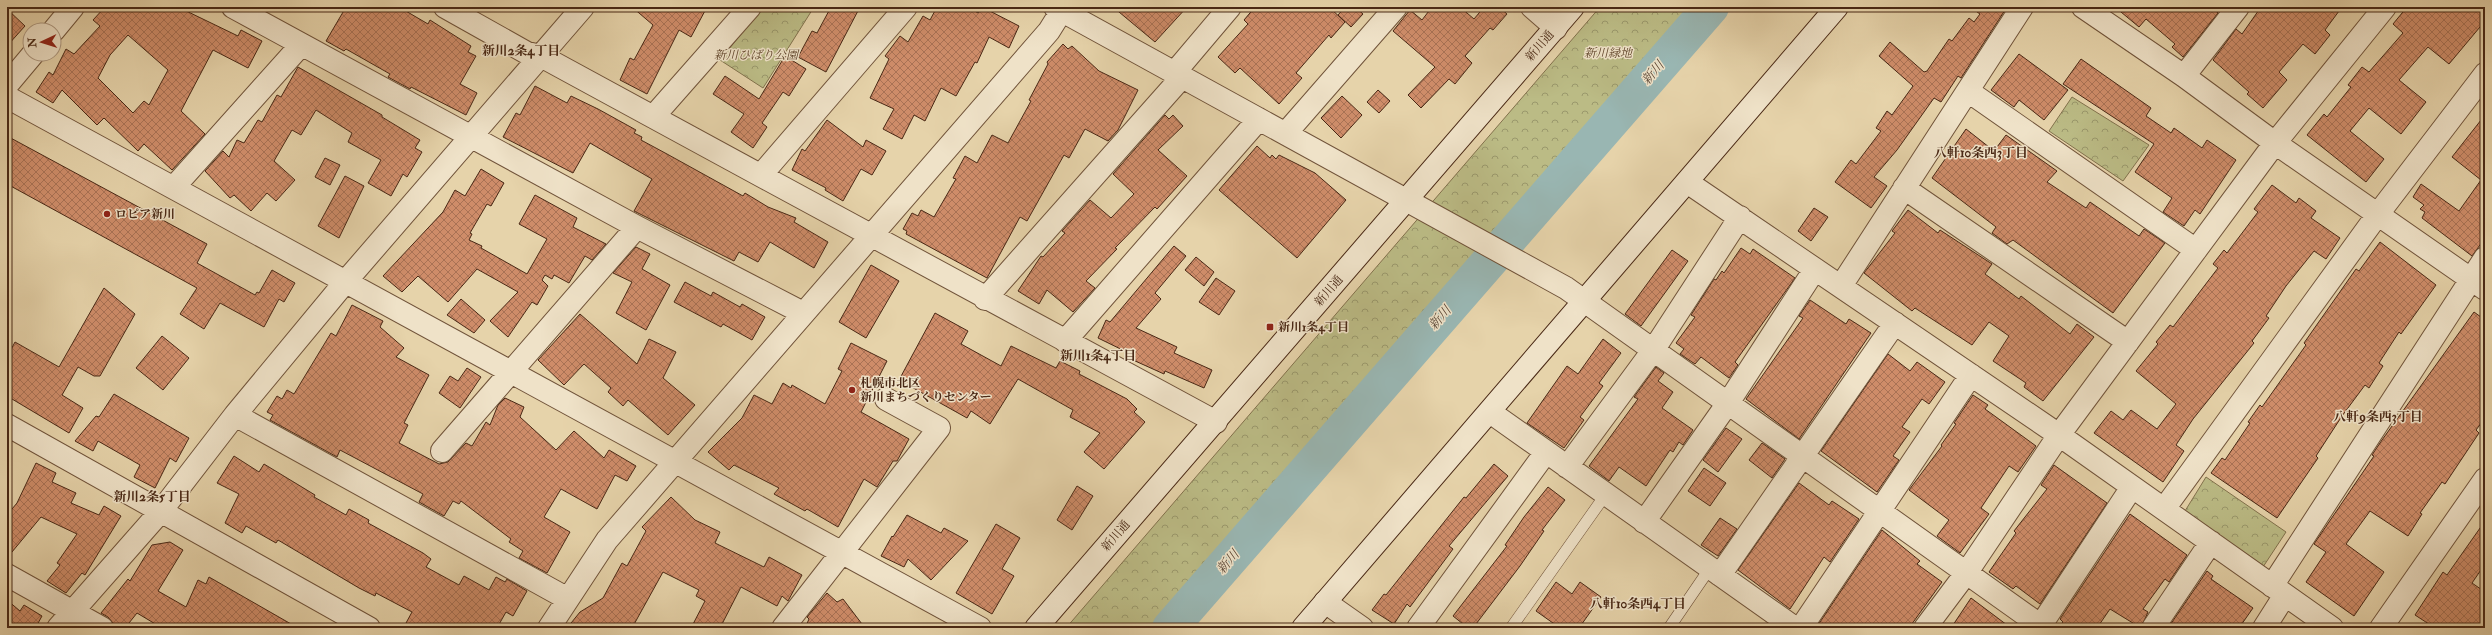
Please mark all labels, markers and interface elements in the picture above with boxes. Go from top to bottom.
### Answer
north arrow [22,22,62,62]
street label: 新川通 [1523,27,1557,65]
text: N [26,36,39,49]
district label: 新川2条4丁目 [482,43,560,59]
park label: 新川緑地 [1584,46,1634,61]
park label: 新川ひばり公園 [714,48,800,63]
water label: 新川 [1638,56,1669,88]
district label: 八軒10条西3丁目 [1934,145,2028,161]
place label: ロピア新川 [115,207,175,222]
marker: ロピア新川 [102,209,112,219]
street label: 新川通 [1312,272,1346,310]
water label: 新川 [1425,301,1456,333]
place label: 新川1条4丁目 [1278,320,1349,335]
marker: 新川1条4丁目 [1265,322,1275,332]
district label: 新川1条4丁目 [1060,348,1136,364]
place label: 札幌市北区 新川まちづくりセンター [860,376,991,405]
marker: 札幌市北区 新川まちづくりセンター [847,385,857,395]
district label: 八軒9条西3丁目 [2333,409,2423,425]
district label: 新川2条5丁目 [113,489,191,505]
street label: 新川通 [1099,517,1133,555]
water label: 新川 [1213,545,1244,577]
district label: 八軒10条西4丁目 [1590,596,1686,612]

